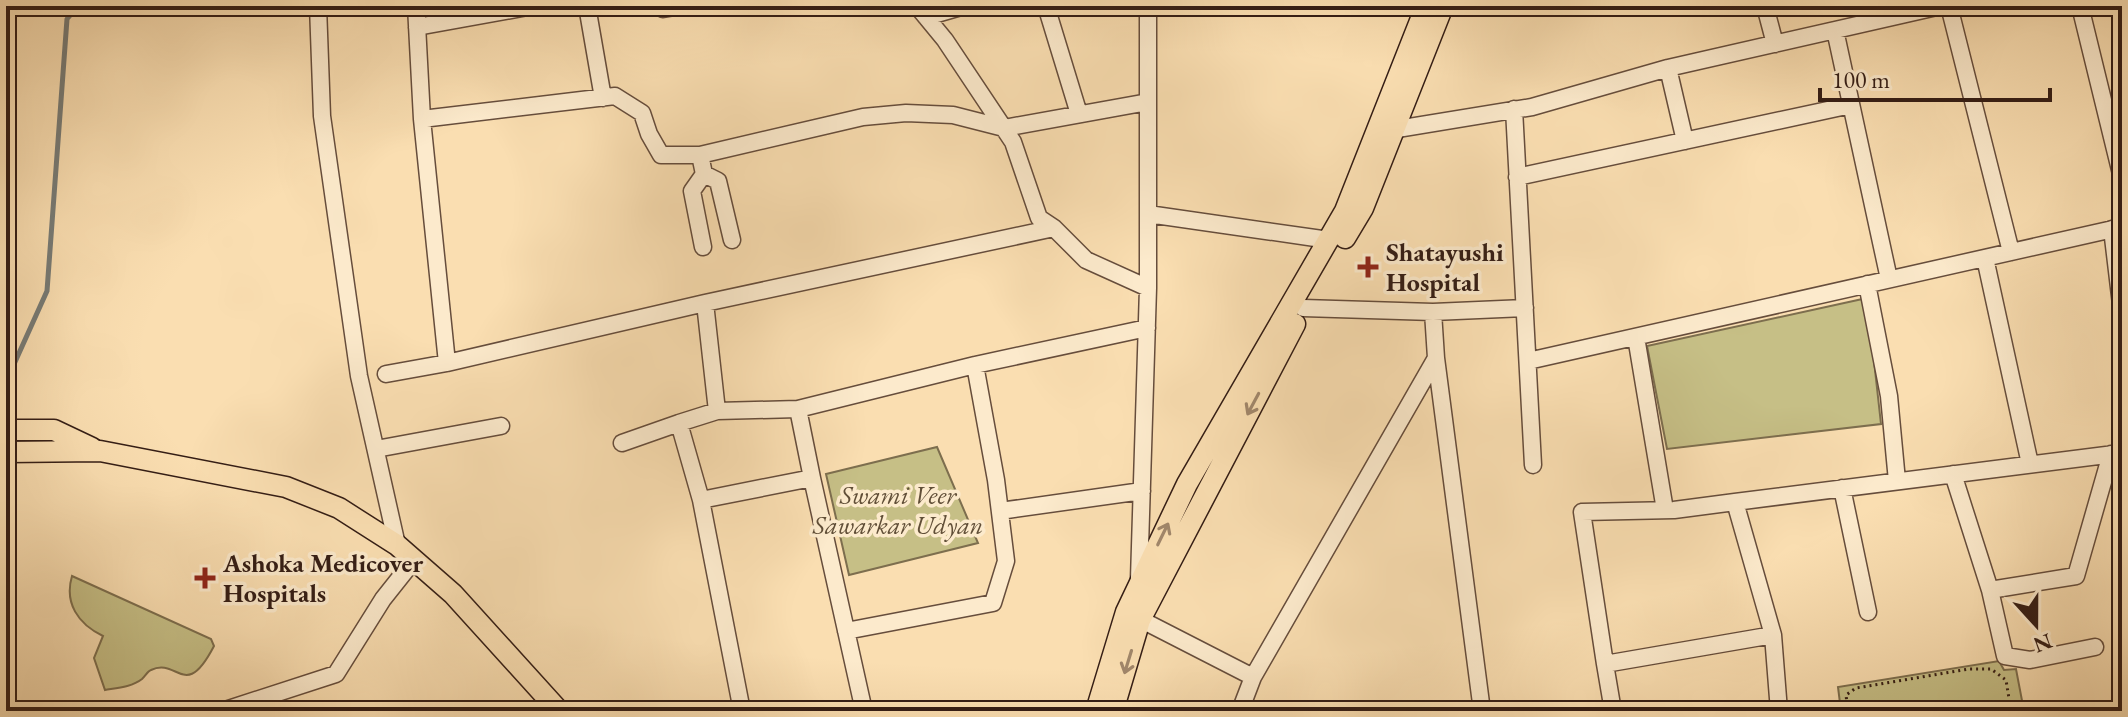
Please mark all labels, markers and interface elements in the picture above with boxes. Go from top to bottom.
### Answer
scale bar [1820,52,2050,102]
text: 100 m [1832,64,1890,95]
place label: Shatayushi Hospital [1386,235,1504,299]
marker: Shatayushi Hospital [1357,256,1379,278]
one-way arrow [1245,391,1261,415]
park label: Swami Veer Sawarkar Udyan [812,478,983,542]
one-way arrow [1156,522,1171,546]
place label: Ashoka Medicover Hospitals [222,546,423,610]
marker: Ashoka Medicover Hospitals [194,567,216,589]
north arrow [1996,585,2076,665]
text: N [2029,626,2056,660]
one-way arrow [1120,649,1135,675]

